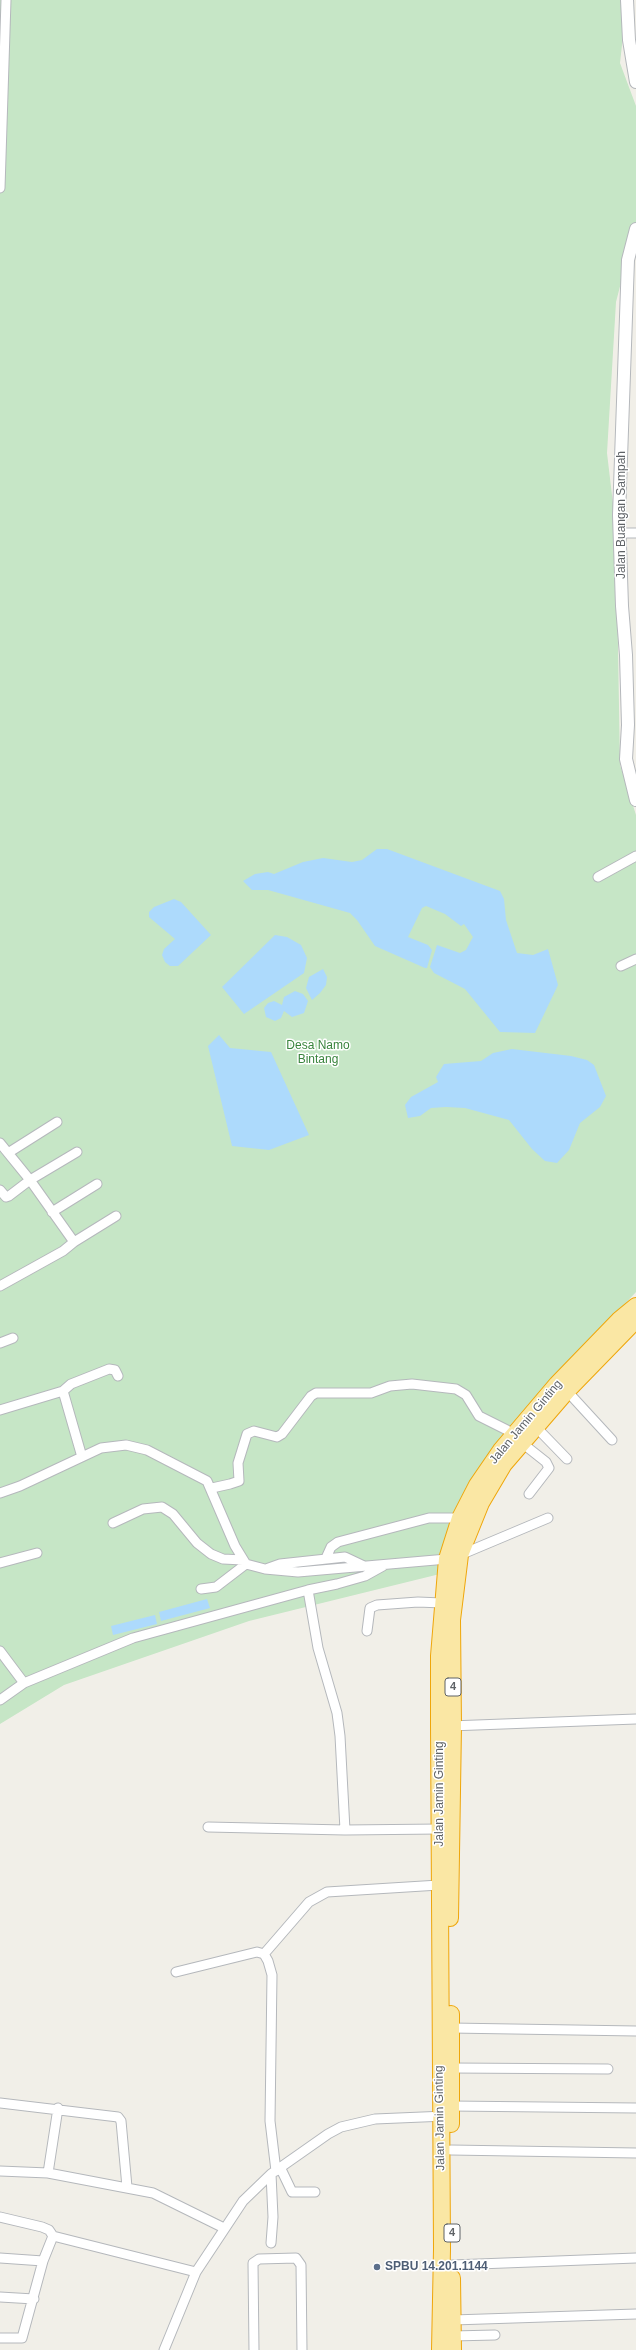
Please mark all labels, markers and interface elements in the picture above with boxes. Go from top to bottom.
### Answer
street label: Jalan Buangan Sampah [615,451,629,579]
park label: Desa Namo Bintang [286,1039,350,1067]
street label: Jalan Jamin Ginting [487,1377,565,1467]
road number: 4 [445,1678,461,1696]
street label: Jalan Jamin Ginting [433,1741,447,1847]
street label: Jalan Jamin Ginting [432,2065,448,2171]
road number: 4 [444,2224,460,2242]
place label: SPBU 14.201.1144 [385,2260,488,2274]
marker: SPBU 14.201.1144 [372,2262,382,2272]

